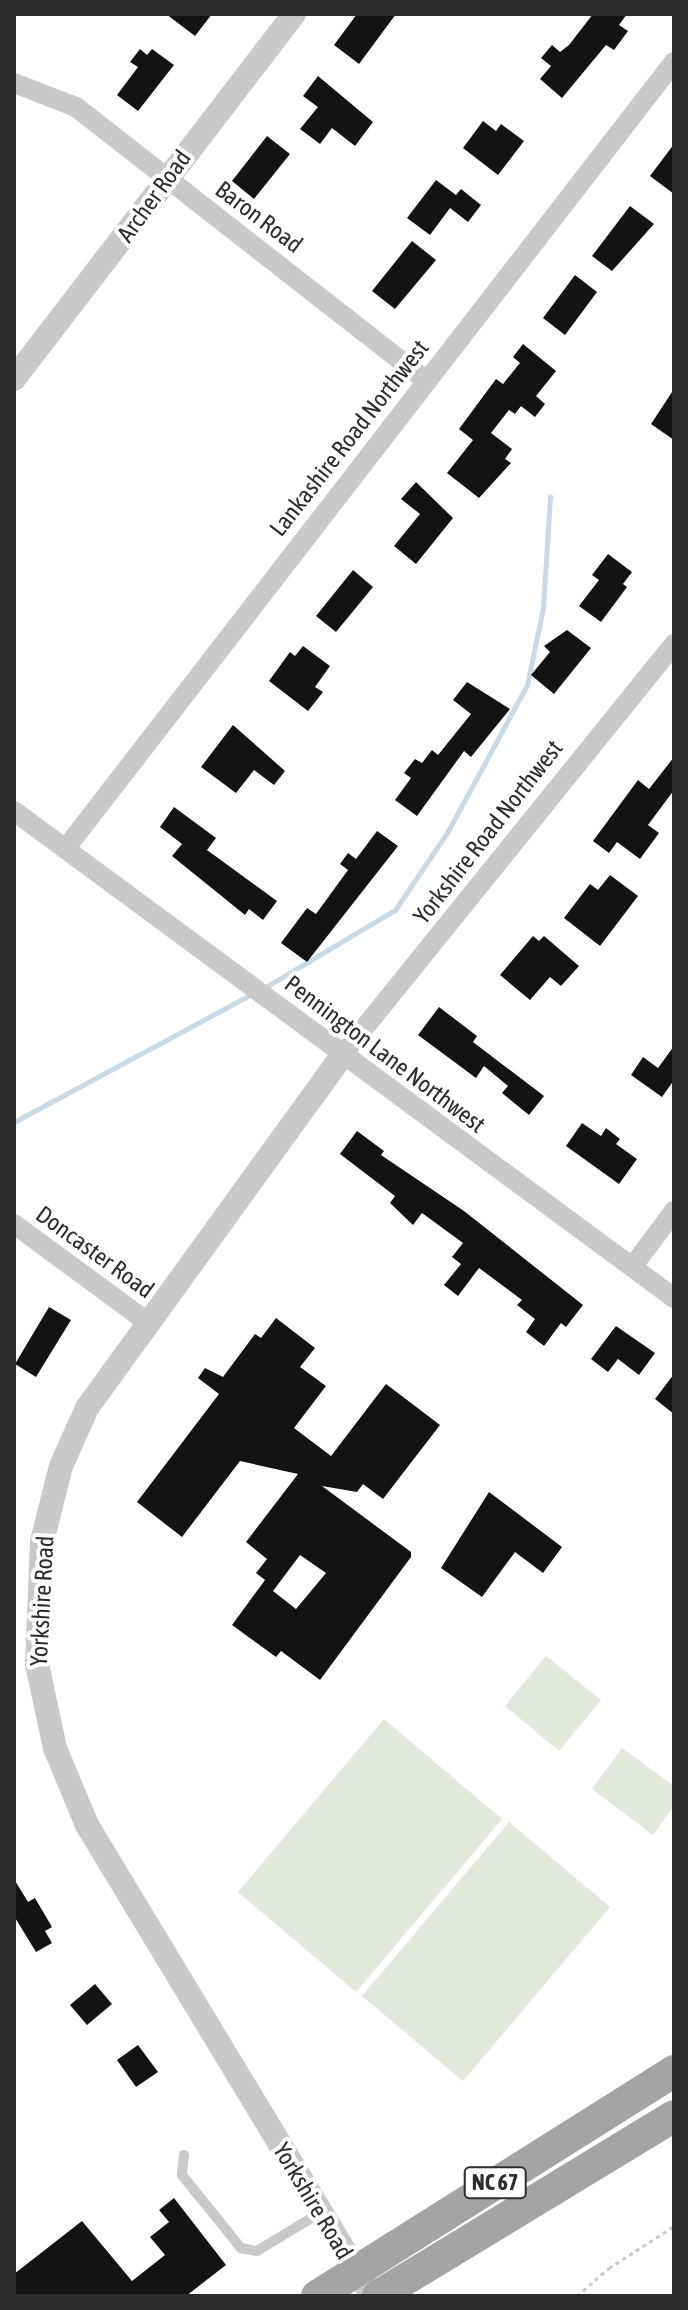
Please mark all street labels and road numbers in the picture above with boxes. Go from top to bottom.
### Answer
street label: Archer Road [111,144,197,248]
street label: Baron Road [210,175,308,259]
street label: Lankashire Road Northwest [263,334,435,542]
street label: Yorkshire Road Northwest [407,734,569,930]
street label: Pennington Lane Northwest [279,969,491,1139]
street label: Doncaster Road [30,1200,160,1304]
street label: Yorkshire Road [24,1535,60,1667]
street label: Yorkshire Road [267,2137,359,2265]
road number: NC 67 [463,2165,527,2201]

